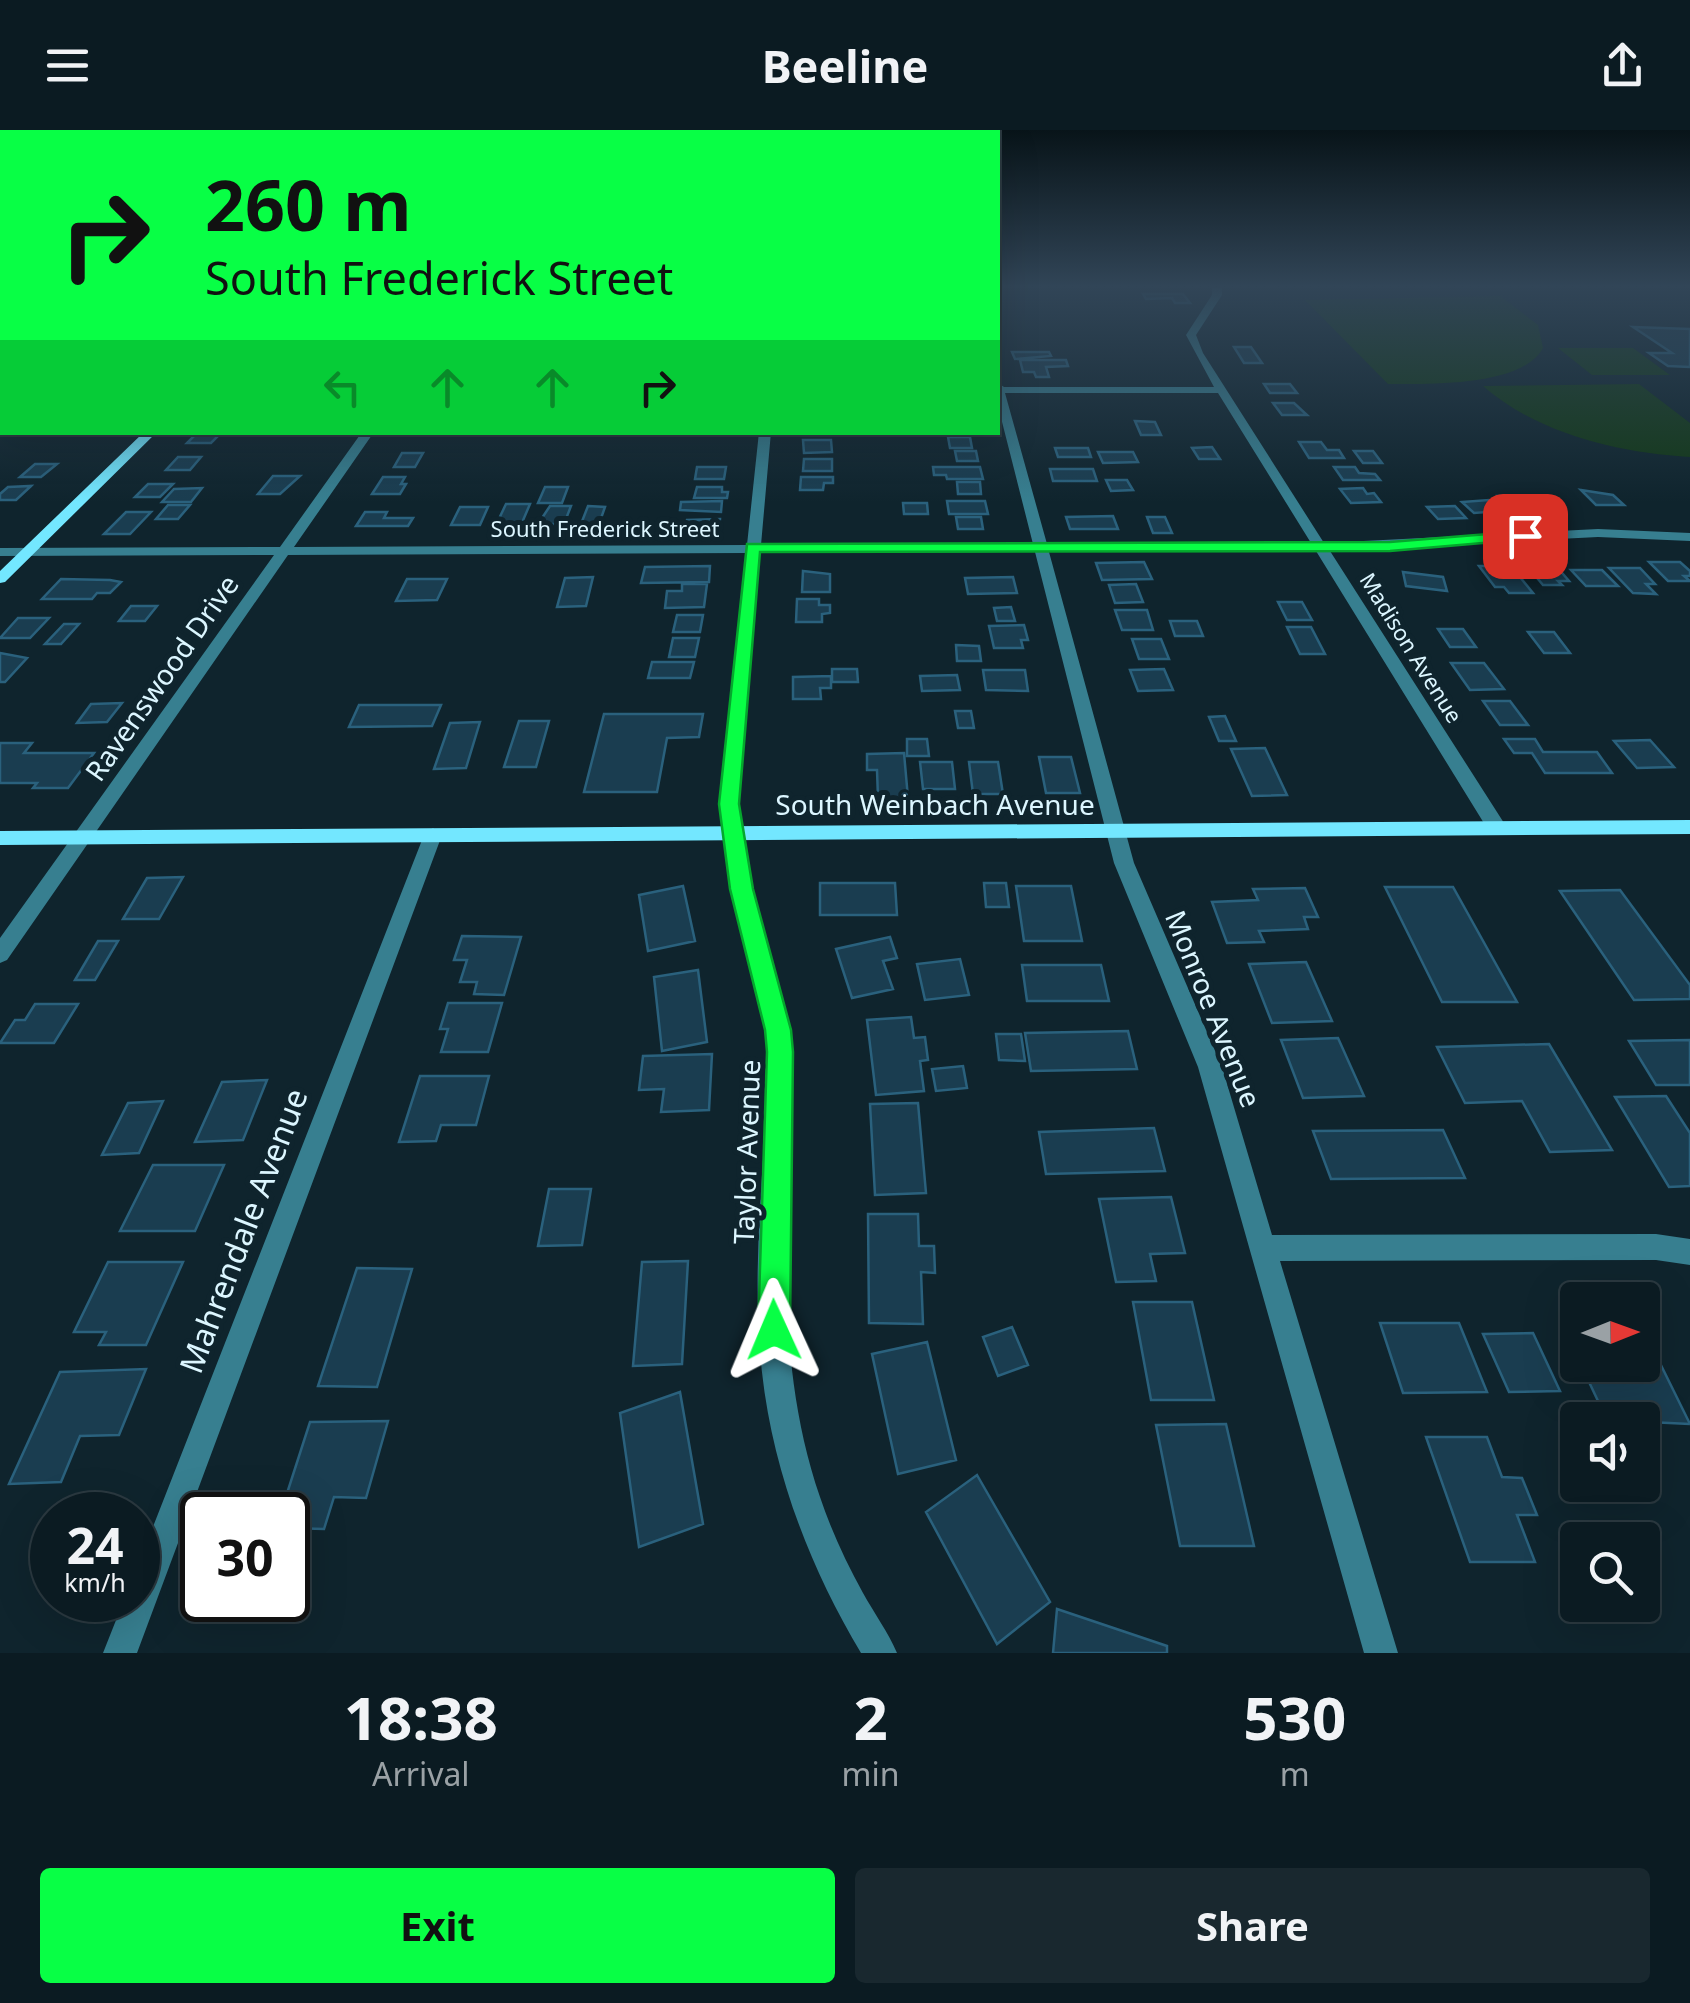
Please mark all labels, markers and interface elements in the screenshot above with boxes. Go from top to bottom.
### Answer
text: Beeline [762,35,928,96]
icon: menu [40,38,95,93]
icon: share [1595,38,1650,93]
text: 260 m [205,156,412,252]
icon: right [40,170,170,300]
text: South Frederick Street [205,247,673,308]
icon: left [315,360,370,415]
icon: ahead [420,360,475,415]
icon: ahead [525,360,580,415]
icon: right [630,360,685,415]
pin [1483,494,1568,579]
icon: arrive [1498,509,1553,564]
street label: South Frederick Street [491,513,719,543]
street label: Ravenswood Drive [76,567,247,788]
street label: Madison Avenue [1354,567,1470,728]
street label: South Weinbach Avenue [775,785,1095,823]
street label: Monroe Avenue [1157,905,1271,1113]
street label: Taylor Avenue [724,1059,768,1245]
street label: Mahrendale Avenue [168,1082,317,1379]
position arrow [722,1278,826,1382]
north arrow [1560,1282,1660,1382]
map controls [1560,1282,1660,1622]
button: sound [1560,1402,1660,1502]
speed limit sign: 30 [180,1492,310,1622]
text: 24 [66,1511,124,1579]
button: search [1560,1522,1660,1622]
text: km/h [64,1565,126,1599]
text: 18:38 [344,1676,498,1758]
text: 2 [853,1676,888,1758]
text: 530 [1243,1676,1346,1758]
text: Arrival [372,1752,470,1795]
text: min [842,1752,900,1795]
text: m [1280,1752,1310,1795]
button: Exit [40,1868,835,1983]
button: Share [855,1868,1650,1983]

